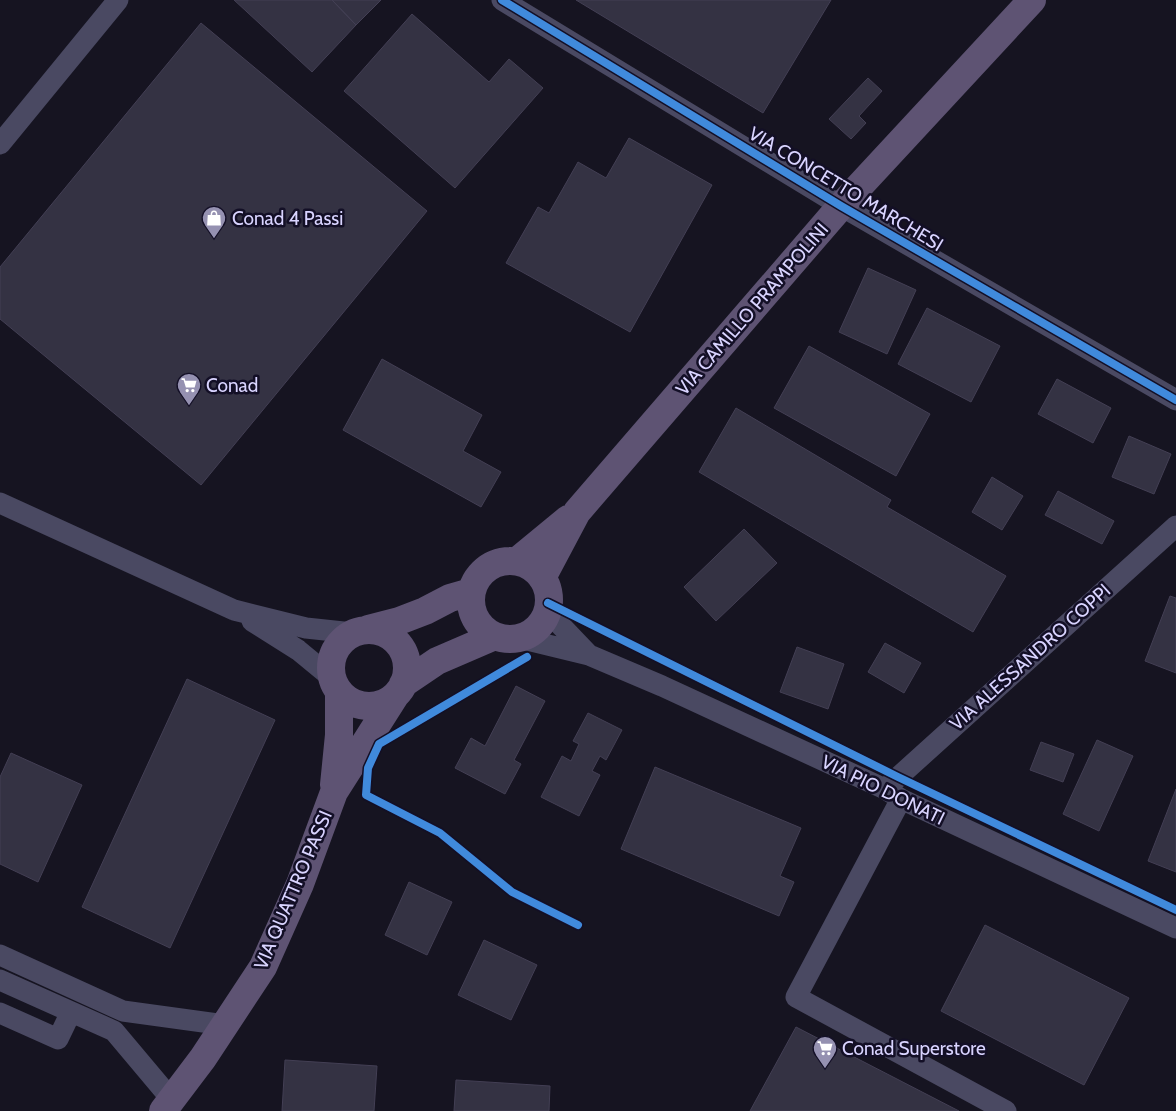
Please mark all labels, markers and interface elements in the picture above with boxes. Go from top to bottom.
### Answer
street label: VIA CONCETTO MARCHESI [745,122,947,256]
shop icon: Conad 4 Passi [201,205,227,239]
place label: Conad 4 Passi [232,207,343,230]
street label: VIA CAMILLO PRAMPOLINI [671,218,833,400]
supermarket icon: Conad [176,372,202,406]
place label: Conad [206,374,258,397]
street label: VIA ALESSANDRO COPPI [945,579,1115,735]
street label: VIA PIO DONATI [818,750,948,830]
street label: VIA QUATTRO PASSI [249,807,337,973]
supermarket icon: Conad Superstore [812,1035,838,1069]
place label: Conad Superstore [842,1037,986,1060]

